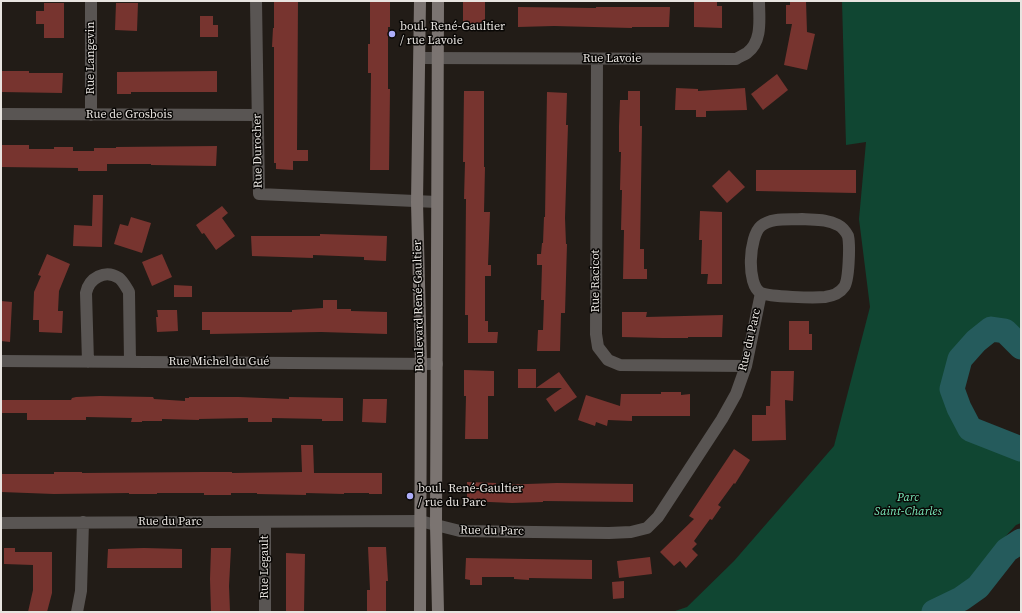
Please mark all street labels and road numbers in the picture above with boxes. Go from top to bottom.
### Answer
street label: Rue Langevin [84,22,98,94]
street label: Rue Lavoie [583,52,641,66]
street label: Rue de Grosbois [86,108,172,122]
street label: Rue Durocher [250,114,266,188]
street label: Boulevard René-Gaultier [411,240,427,372]
street label: Rue Racicot [589,249,603,313]
street label: Rue du Parc [736,307,764,373]
street label: Rue Michel du Gué [169,355,269,369]
street label: Rue du Parc [138,515,202,529]
street label: Rue du Parc [460,523,524,539]
street label: Rue Legault [258,535,272,599]

